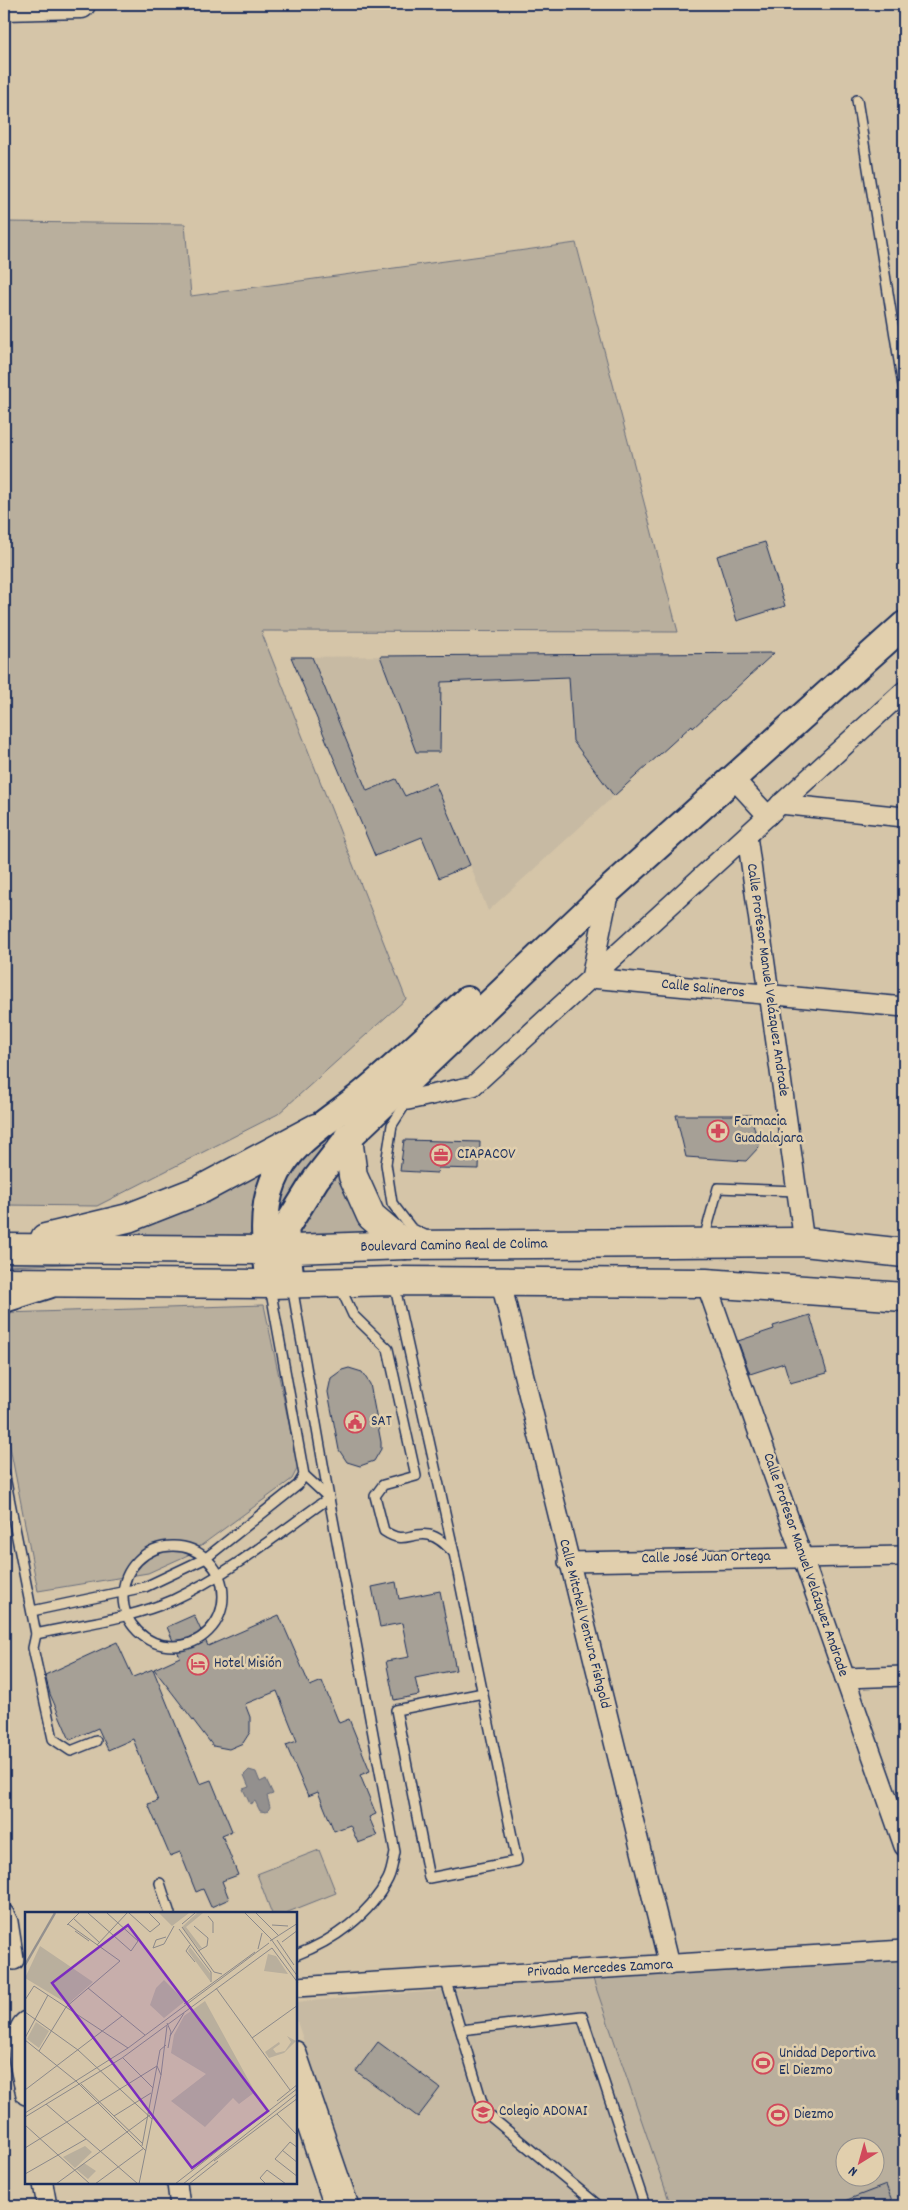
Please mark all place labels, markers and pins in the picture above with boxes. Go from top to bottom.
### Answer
place label: Farmacia Guadalajara [734,1111,804,1150]
pharmacy icon: Farmacia Guadalajara [706,1119,730,1143]
office icon: CIAPACOV [429,1143,453,1167]
place label: CIAPACOV [457,1144,516,1166]
public building icon: SAT [343,1410,367,1434]
place label: SAT [371,1411,392,1433]
hotel icon: Hotel Misión [186,1652,210,1676]
place label: Hotel Misión [214,1653,282,1675]
place label: Unidad Deportiva El Diezmo [779,2043,876,2082]
sports icon: Unidad Deportiva El Diezmo [751,2051,775,2075]
school or university icon: Colegio ADONAI [471,2100,495,2124]
place label: Colegio ADONAI [499,2101,588,2123]
sports icon: Diezmo [766,2103,790,2127]
place label: Diezmo [794,2104,834,2126]

